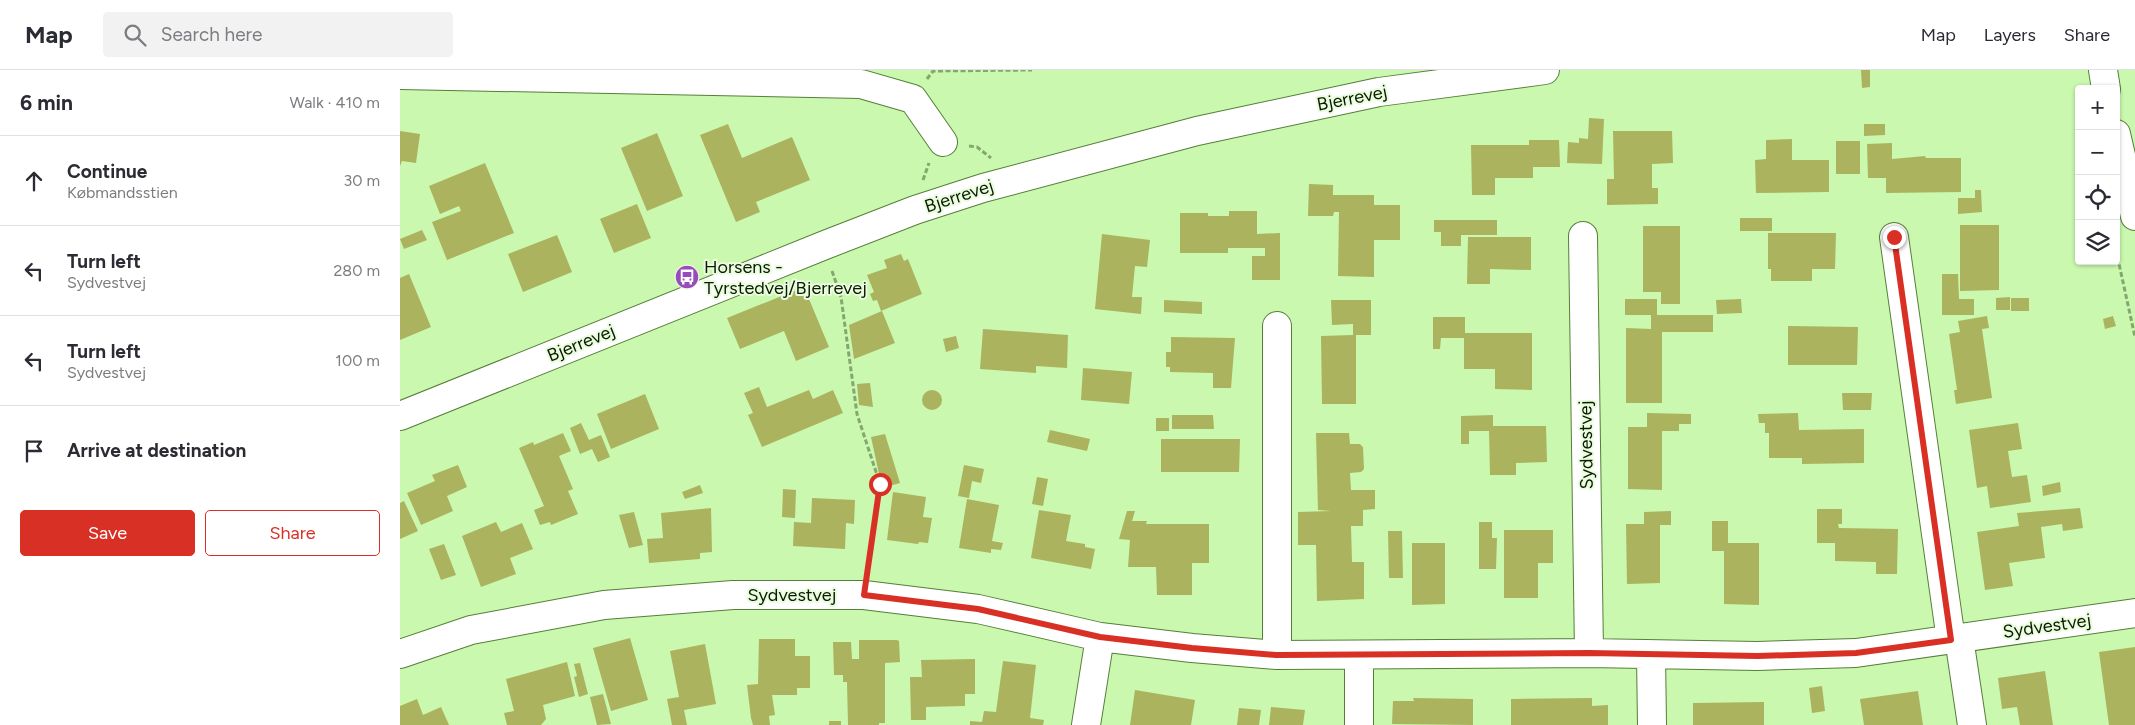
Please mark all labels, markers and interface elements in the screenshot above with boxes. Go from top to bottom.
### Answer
search box [103,12,453,57]
text: Map [25,20,73,49]
icon: search [121,21,149,49]
text: Search here [161,23,262,46]
text: Map [1921,24,1956,46]
text: Layers [1984,24,2036,46]
text: Share [2064,24,2110,46]
street label: Bjerrevej [1315,80,1389,116]
map controls [2075,85,2120,265]
button: + [2075,85,2120,130]
text: 6 min [20,90,73,115]
text: Walk · 410 m [290,93,380,112]
button: − [2075,130,2120,175]
text: Continue [67,160,147,183]
icon: ahead [20,167,48,195]
text: 30 m [343,171,380,190]
street label: Bjerrevej [922,175,996,217]
button: locate [2075,175,2120,220]
text: Købmandsstien [67,183,178,202]
button: layers [2075,220,2120,265]
route end [1883,226,1906,249]
text: Turn left [67,250,141,273]
place label: Horsens - Tyrstedvej/Bjerrevej [704,256,867,299]
icon: left [20,257,48,285]
text: 280 m [333,261,380,280]
bus stop icon: Horsens - Tyrstedvej/Bjerrevej [674,264,700,290]
text: Sydvestvej [67,273,146,292]
street label: Bjerrevej [544,319,618,367]
text: Turn left [67,340,141,363]
icon: left [20,347,48,375]
text: 100 m [335,351,380,370]
text: Sydvestvej [67,363,146,382]
street label: Sydvestvej [1574,400,1598,490]
icon: arrive [20,437,48,465]
text: Arrive at destination [67,439,246,462]
route start [869,473,892,496]
button: Save [20,510,195,556]
button: Share [205,510,380,556]
street label: Sydvestvej [748,584,836,606]
street label: Sydvestvej [2001,609,2093,643]

